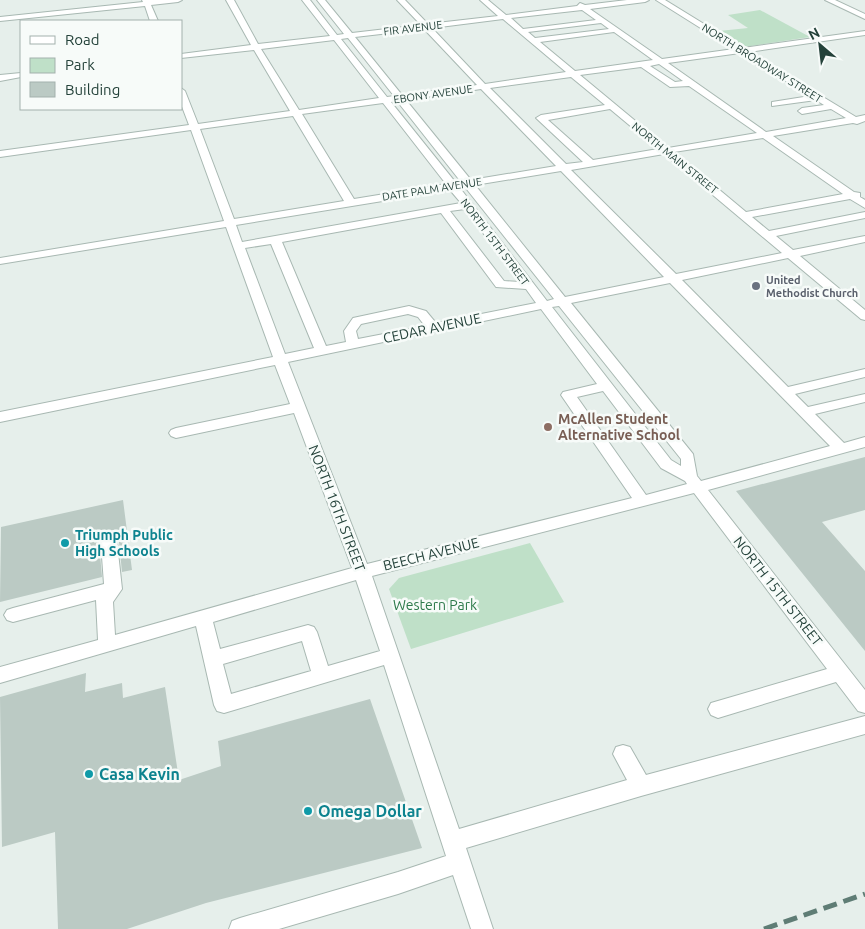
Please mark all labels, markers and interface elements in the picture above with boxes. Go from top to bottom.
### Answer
street label: FIR AVENUE [383,18,443,38]
legend [20,20,182,110]
north arrow [795,20,845,70]
street label: NORTH BROADWAY STREET [700,21,824,105]
text: Road [65,31,100,48]
text: Park [65,56,95,73]
text: Building [65,81,120,98]
street label: EBONY AVENUE [393,83,473,105]
street label: NORTH MAIN STREET [630,120,720,196]
street label: DATE PALM AVENUE [381,175,483,203]
street label: NORTH 15TH STREET [458,196,532,288]
place label: United Methodist Church [766,274,858,299]
marker: United Methodist Church [750,280,762,292]
street label: CEDAR AVENUE [382,310,483,346]
place label: McAllen Student Alternative School [558,411,680,443]
marker: McAllen Student Alternative School [542,421,554,433]
street label: NORTH 16TH STREET [305,442,369,574]
place label: Triumph Public High Schools [75,527,173,559]
street label: NORTH 15TH STREET [730,533,826,649]
street label: BEECH AVENUE [381,534,481,574]
marker: Triumph Public High Schools [59,537,71,549]
park label: Western Park [393,597,477,613]
place label: Casa Kevin [99,765,180,783]
marker: Casa Kevin [83,768,95,780]
place label: Omega Dollar [318,802,422,820]
marker: Omega Dollar [302,805,314,817]

